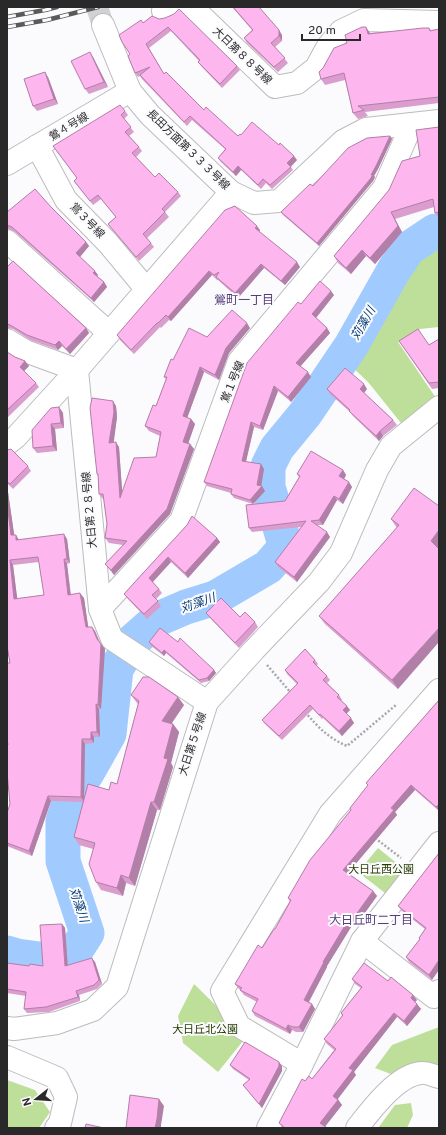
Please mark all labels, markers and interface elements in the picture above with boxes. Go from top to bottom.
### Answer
scale bar [302,16,360,42]
text: 20 m [308,23,336,39]
street label: 大日第８８号線 [209,24,275,88]
street label: 長田方面第３３３号線 [144,107,232,193]
street label: 鶯４号線 [47,110,91,144]
street label: 鴬３号線 [67,200,107,242]
district label: 鶯町一丁目 [214,293,274,309]
water label: 苅藻川 [348,303,381,344]
street label: 鴬１号線 [218,359,248,405]
street label: 大日第２８号線 [80,471,100,549]
water label: 苅藻川 [178,590,220,618]
street label: 大日第５号線 [176,710,210,778]
park label: 大日丘西公園 [348,863,414,877]
water label: 苅藻川 [65,885,92,927]
district label: 大日丘町二丁目 [329,913,413,929]
park label: 大日丘北公園 [172,1023,238,1037]
north arrow [16,1079,56,1119]
text: N [20,1096,35,1107]

